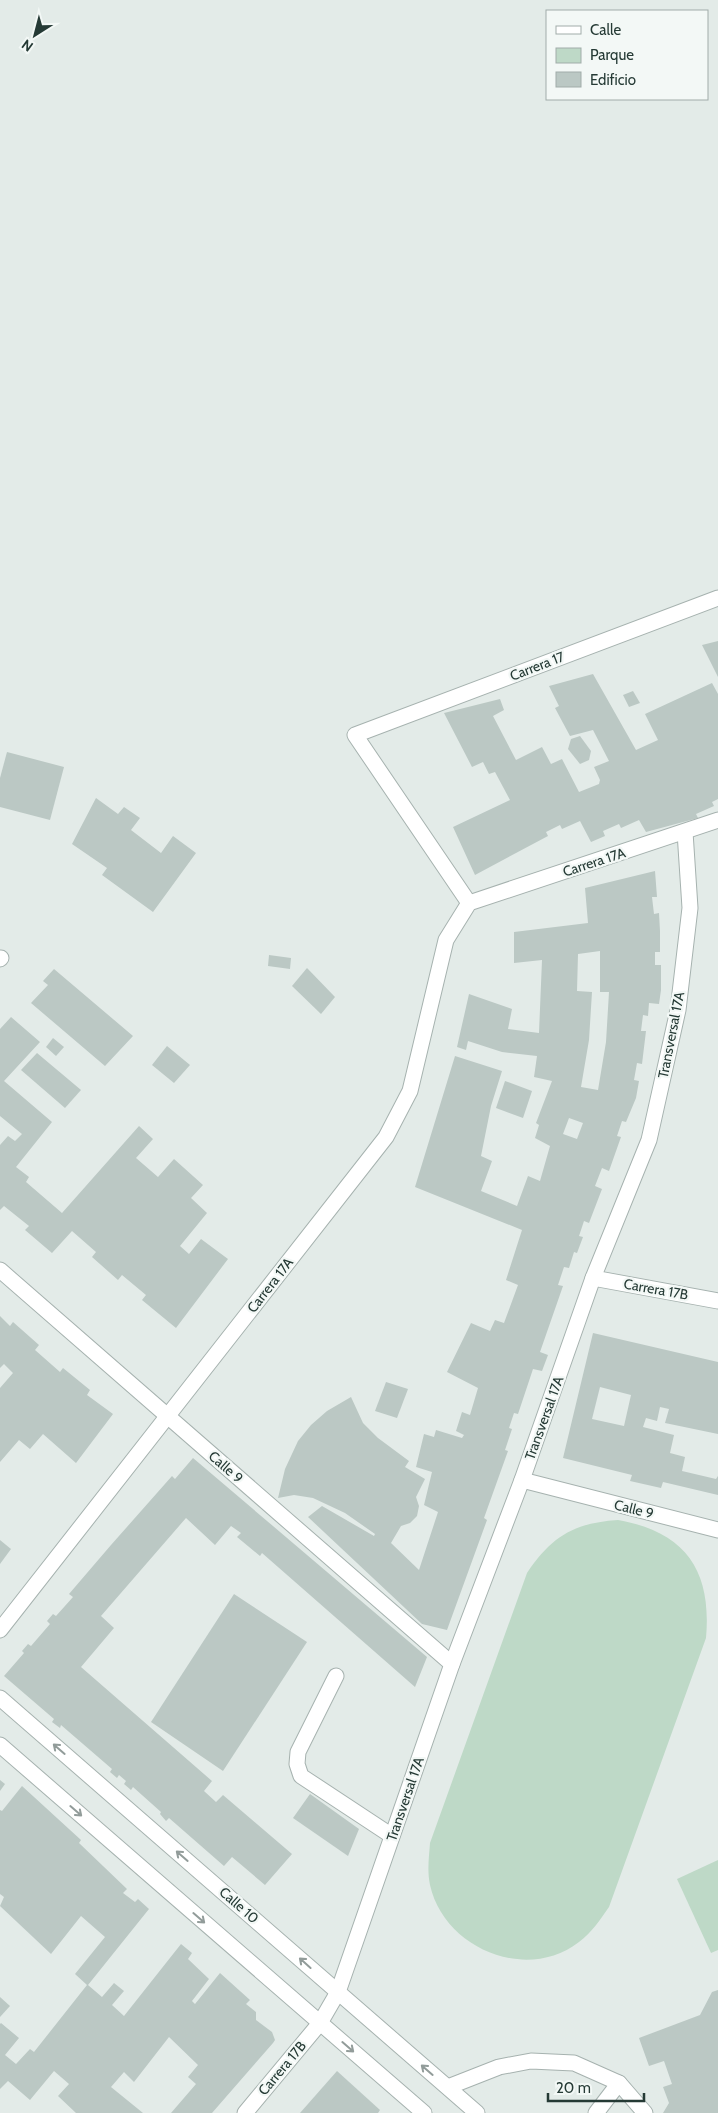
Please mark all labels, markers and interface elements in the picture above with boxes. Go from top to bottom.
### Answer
north arrow [10,10,60,60]
legend [546,10,708,100]
text: Calle [590,21,621,39]
text: N [18,35,37,56]
text: Parque [590,46,634,64]
text: Edificio [590,71,636,89]
street label: Carrera 17 [507,647,567,685]
street label: Carrera 17A [560,843,628,881]
street label: Transversal 17A [654,990,688,1080]
street label: Carrera 17A [243,1254,297,1316]
street label: Carrera 17B [622,1274,690,1304]
street label: Transversal 17A [521,1373,568,1462]
street label: Calle 9 [205,1447,247,1487]
street label: Calle 9 [612,1495,656,1523]
one-way arrow [53,1744,66,1755]
street label: Transversal 17A [382,1754,428,1843]
one-way arrow [70,1805,83,1817]
one-way arrow [176,1851,189,1862]
street label: Calle 10 [216,1883,263,1927]
one-way arrow [193,1912,206,1923]
one-way arrow [298,1957,311,1968]
street label: Carrera 17B [254,2037,310,2099]
one-way arrow [341,2042,354,2053]
one-way arrow [421,2064,434,2075]
scale bar [548,2070,644,2102]
text: 20 m [556,2079,591,2097]

